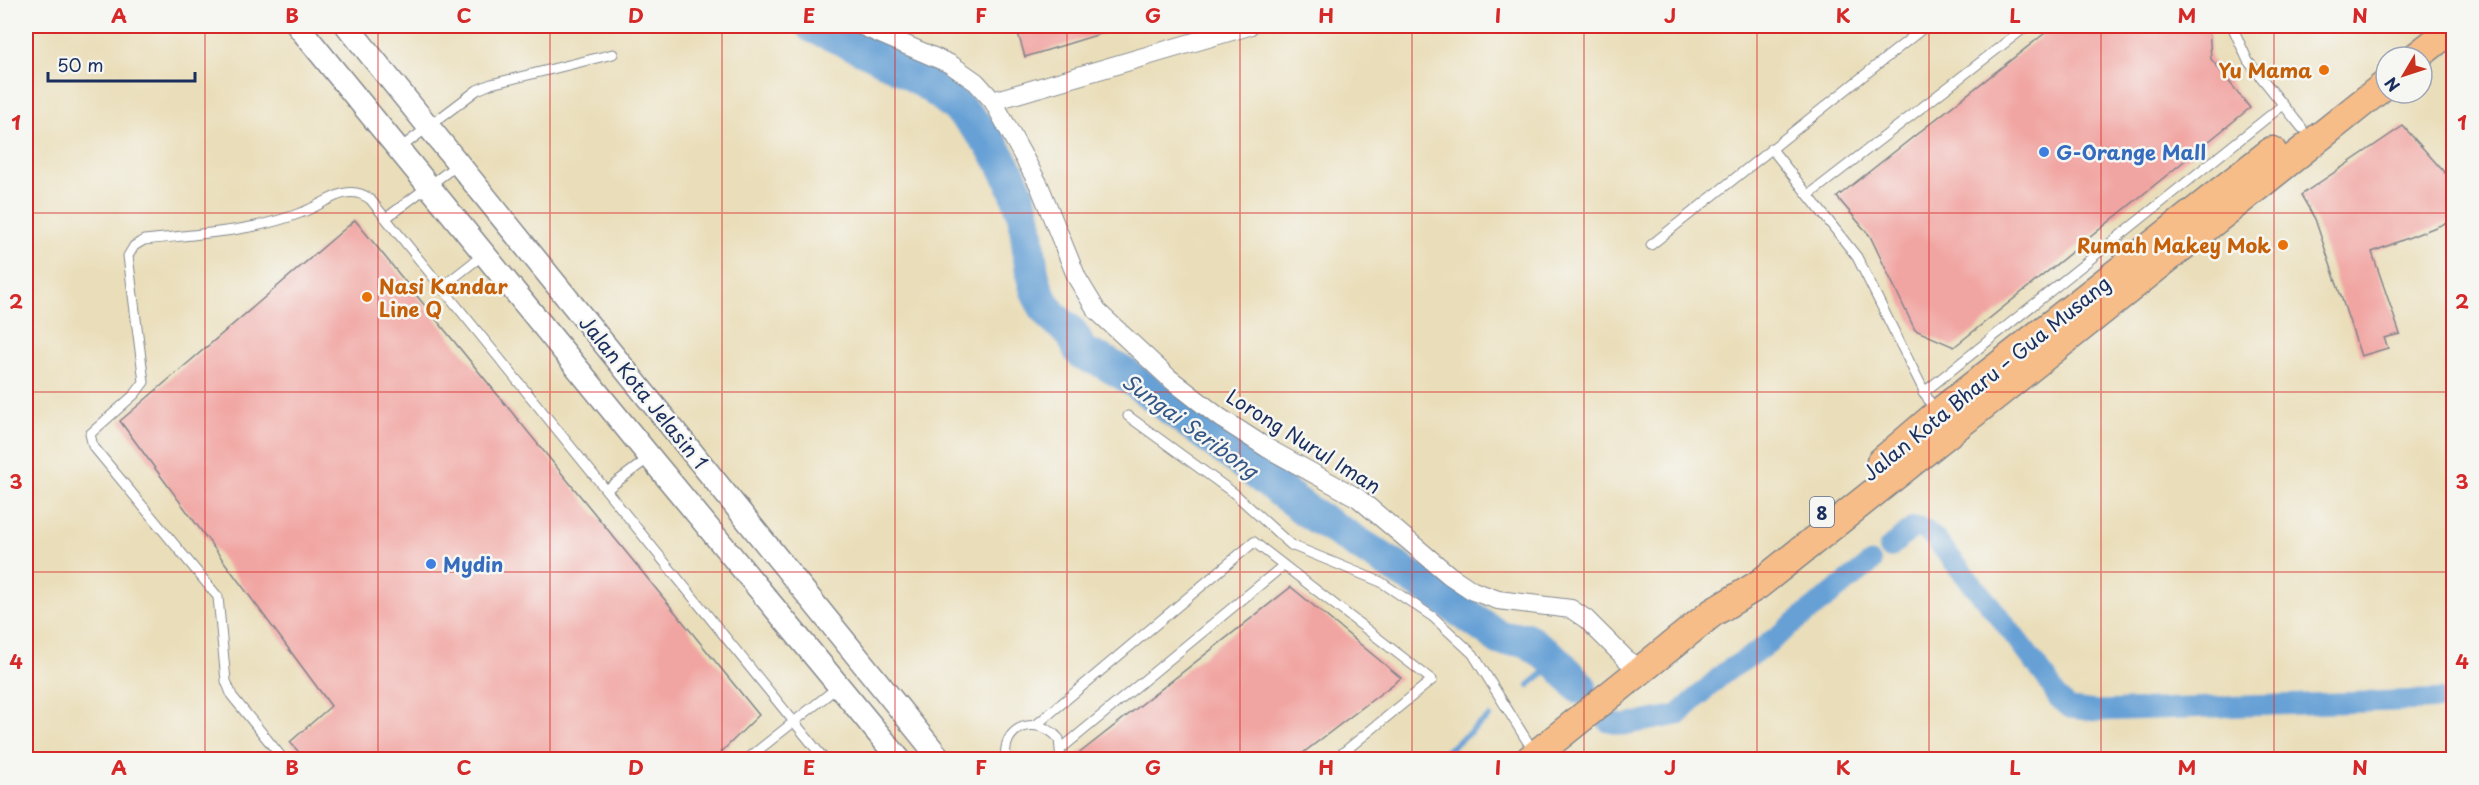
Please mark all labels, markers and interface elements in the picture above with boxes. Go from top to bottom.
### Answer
text: A [111,0,127,30]
text: B [285,0,299,30]
text: C [456,0,472,30]
text: D [628,0,644,30]
text: E [803,0,815,30]
text: F [975,0,987,30]
text: G [1145,0,1161,30]
text: H [1318,0,1334,30]
text: I [1495,0,1501,30]
text: J [1664,0,1676,30]
text: K [1836,0,1851,30]
text: L [2009,0,2021,30]
text: M [2178,0,2196,30]
text: N [2352,0,2368,30]
scale bar [48,45,195,83]
north arrow [2374,45,2434,105]
text: 50 m [57,51,104,78]
place label: Yu Mama [2218,55,2312,85]
marker: Yu Mama [2317,63,2331,77]
text: N [2378,73,2405,98]
text: 1 [11,107,21,137]
text: 1 [2457,107,2467,137]
place label: G-Orange Mall [2056,137,2206,167]
marker: G-Orange Mall [2037,145,2051,159]
place label: Rumah Makey Mok [2077,230,2271,260]
marker: Rumah Makey Mok [2276,238,2290,252]
street label: Jalan Kota Bharu – Gua Musang [1855,268,2117,488]
place label: Nasi Kandar Line Q [379,271,508,324]
text: 2 [9,286,23,316]
text: 2 [2455,286,2469,316]
marker: Nasi Kandar Line Q [360,290,374,304]
street label: Jalan Kota Jelasin 1 [572,309,716,475]
water label: Sungai Seribong [1116,365,1267,486]
street label: Lorong Nurul Iman [1221,381,1387,501]
text: 3 [9,466,23,496]
text: 3 [2455,466,2469,496]
road number: 8 [1810,497,1834,527]
place label: Mydin [443,549,503,579]
marker: Mydin [424,557,438,571]
text: 4 [9,646,23,676]
text: 4 [2455,646,2469,676]
text: A [111,752,127,782]
text: B [285,752,299,782]
text: C [456,752,472,782]
text: D [628,752,644,782]
text: E [803,752,815,782]
text: F [975,752,987,782]
text: G [1145,752,1161,782]
text: H [1318,752,1334,782]
text: I [1495,752,1501,782]
text: J [1664,752,1676,782]
text: K [1836,752,1851,782]
text: L [2009,752,2021,782]
text: M [2178,752,2196,782]
text: N [2352,752,2368,782]

